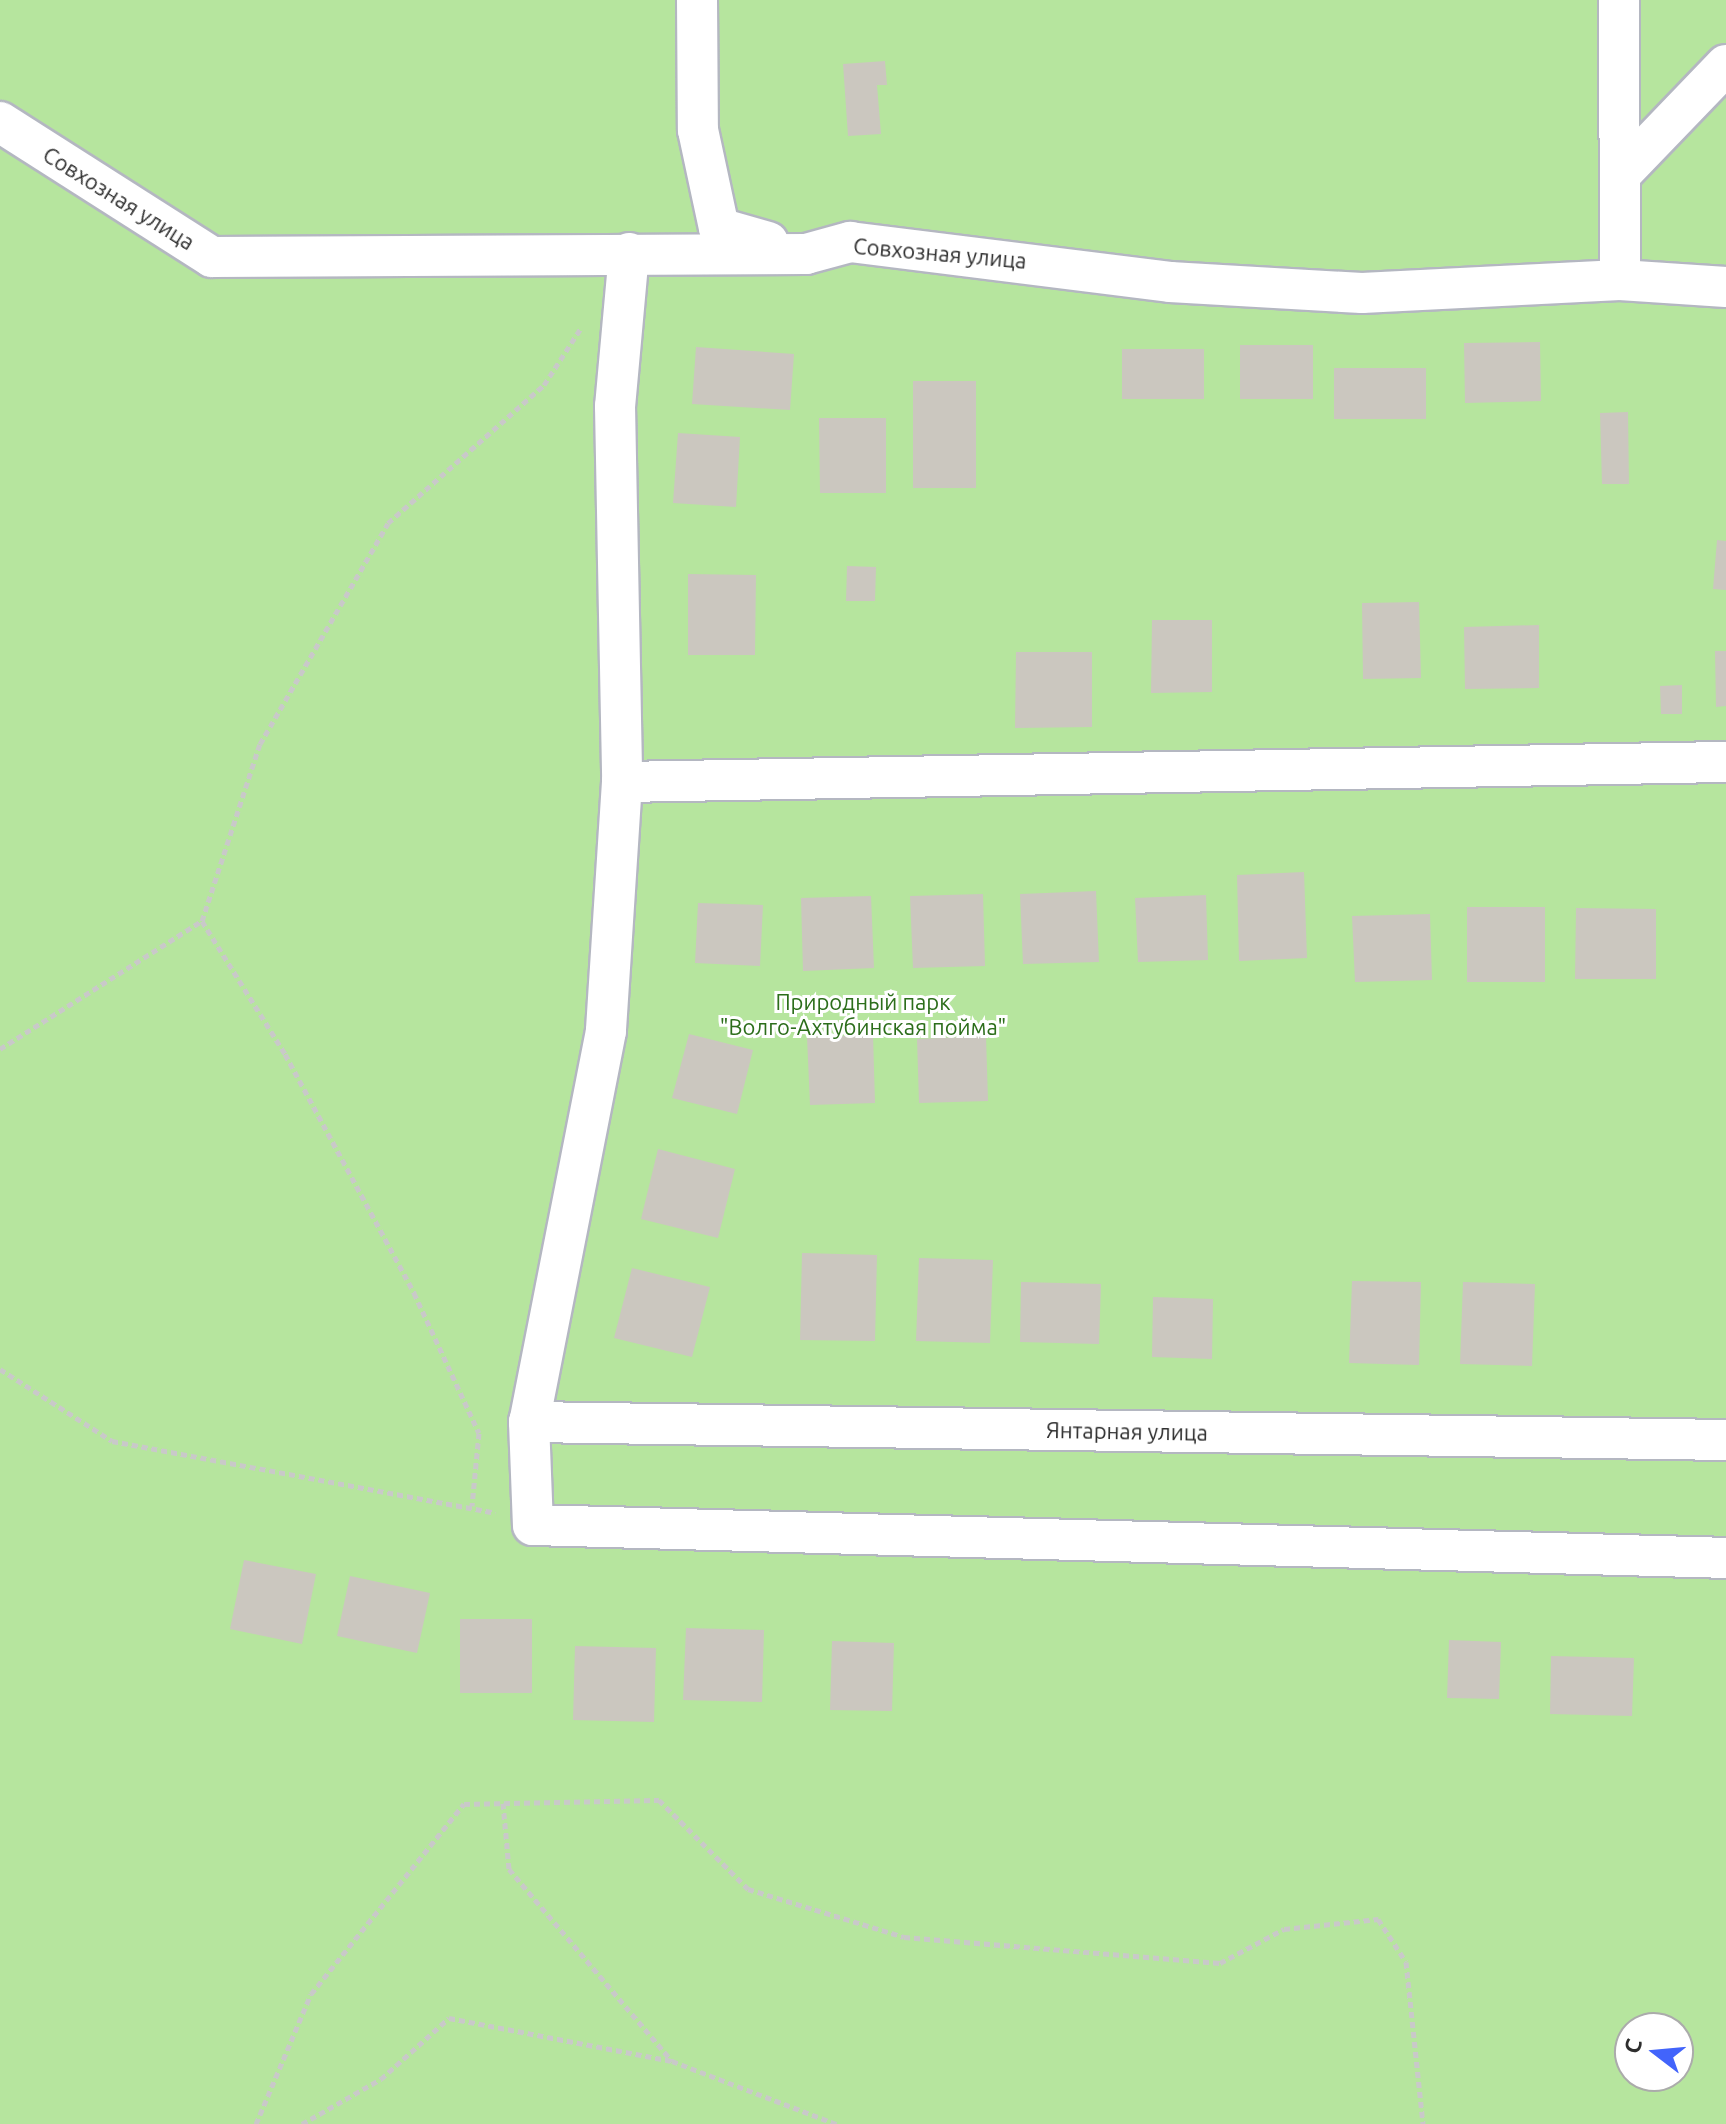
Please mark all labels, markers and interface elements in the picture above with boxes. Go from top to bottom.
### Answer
street label: Совхозная улица [38,141,200,255]
street label: Совхозная улица [852,232,1028,274]
park label: Природный парк "Волго-Ахтубинская пойма" [720,988,1006,1040]
street label: Янтарная улица [1046,1416,1208,1446]
north arrow [1614,2012,1694,2092]
text: С [1618,2036,1646,2056]

